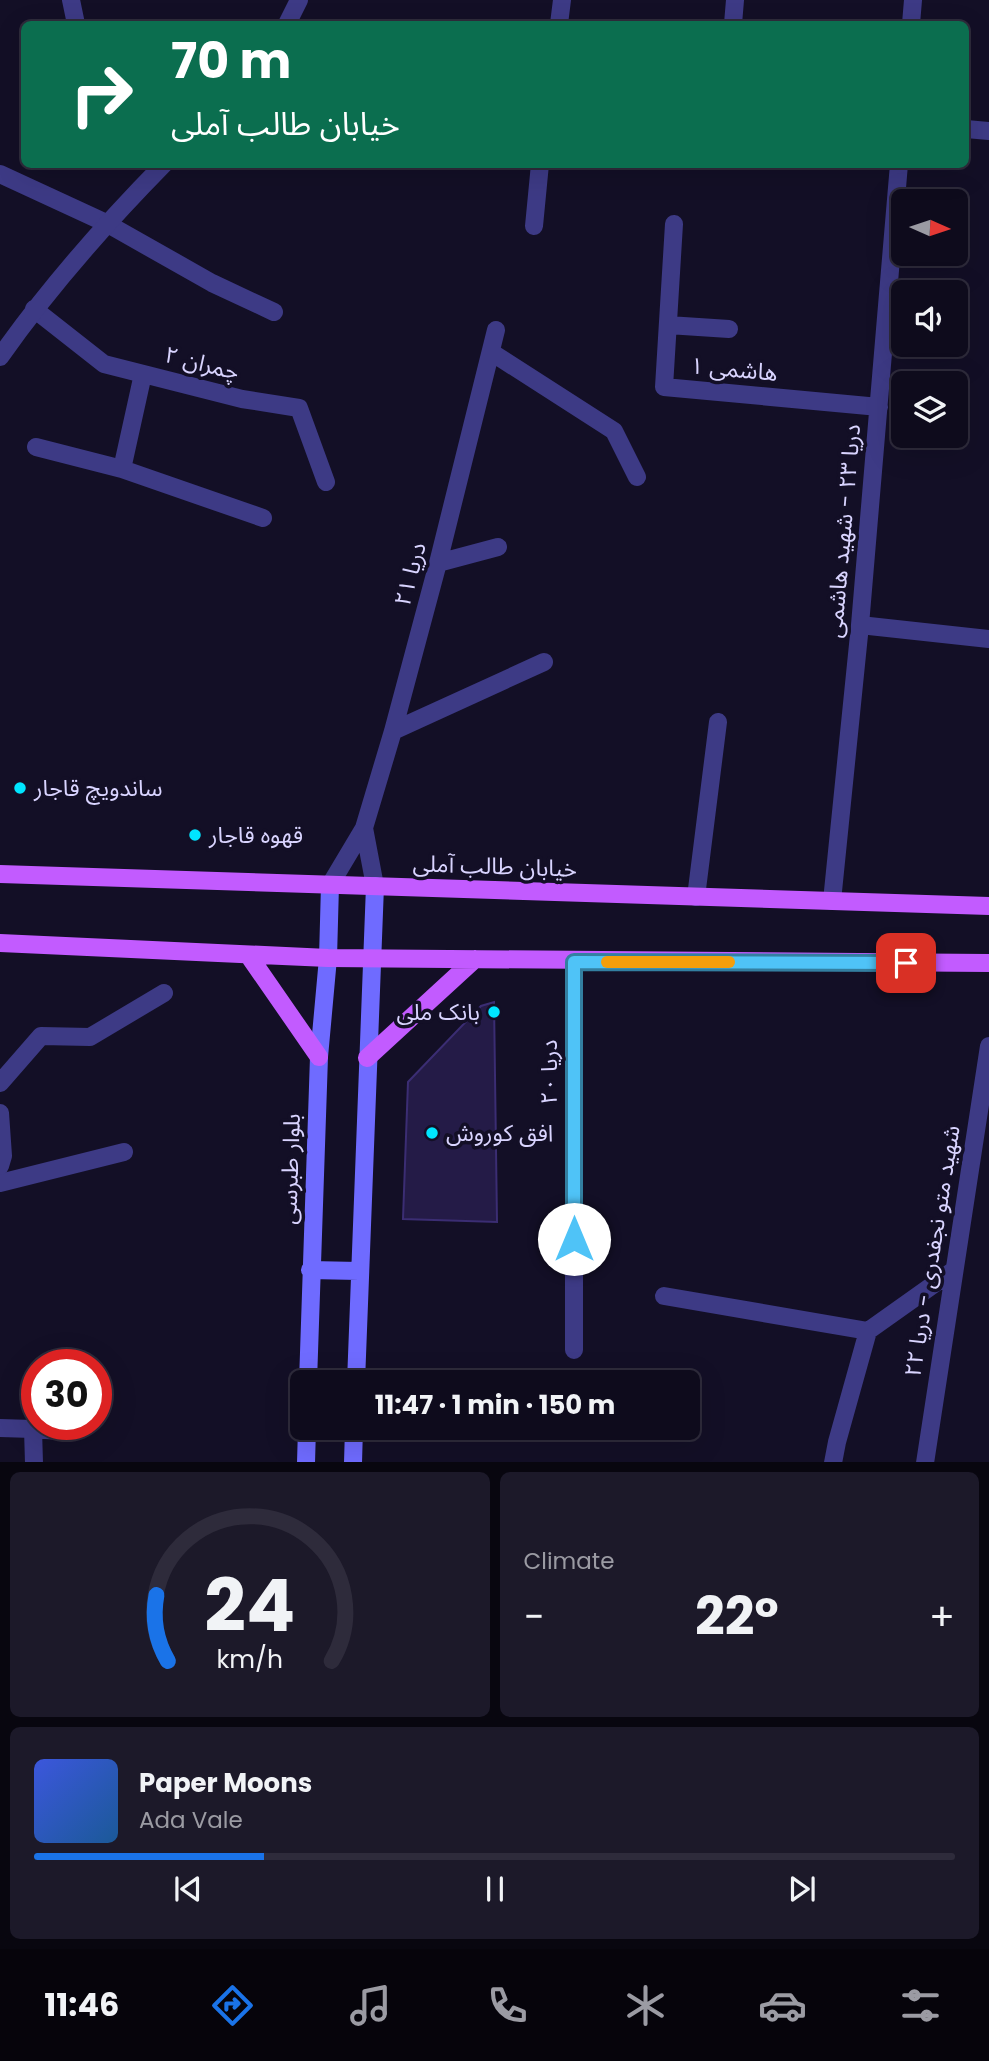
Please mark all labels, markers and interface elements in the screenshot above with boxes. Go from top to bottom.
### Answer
text: 70 m [171,27,291,95]
icon: right [56,49,147,140]
text: خیابان طالب آملی [171,101,400,146]
north arrow [891,189,968,266]
map controls [891,189,968,448]
button: sound [891,280,968,357]
street label: چمران ۲ [161,338,243,388]
street label: هاشمی ۱ [689,349,779,389]
button: layers [891,371,968,448]
street label: دریا ۲۳ - شهید هاشمی [818,423,868,639]
street label: دریا ۲۱ [386,539,434,609]
place label: ساندویچ قاجار [33,772,163,805]
marker: ساندویچ قاجار [12,780,28,796]
place label: قهوه قاجار [208,819,303,851]
marker: قهوه قاجار [187,827,203,843]
street label: خیابان طالب آملی [412,847,578,885]
pin [876,933,936,993]
icon: arrive [887,944,925,982]
place label: بانک ملی [396,996,480,1028]
marker: بانک ملی [486,1004,502,1020]
street label: دریا ۲۰ [533,1040,565,1104]
street label: بلوار طبرسی [272,1113,308,1225]
place label: افق کوروش [446,1117,553,1149]
street label: شهید متو نجفدری - دریا ۲۲ [896,1123,968,1379]
marker: افق کوروش [424,1125,440,1141]
position arrow [537,1202,611,1276]
speed limit sign: 30 [21,1349,112,1440]
text: 11:47 · 1 min · 150 m [375,1387,615,1423]
text: Climate [524,1545,614,1577]
text: 24 [204,1555,295,1656]
text: 22° [695,1580,778,1653]
text: − [524,1590,544,1643]
text: + [929,1590,955,1643]
text: km/h [216,1641,283,1676]
text: Paper Moons [139,1765,312,1801]
text: Ada Vale [139,1804,243,1836]
icon: previous [169,1870,207,1908]
icon: pause [476,1870,514,1908]
icon: next [783,1870,821,1908]
icon: directions [208,1981,257,2030]
icon: music [346,1981,395,2030]
icon: phone [483,1981,532,2030]
icon: climate [621,1981,670,2030]
icon: car [758,1981,807,2030]
icon: filters [896,1981,945,2030]
text: 11:46 [44,1982,119,2027]

